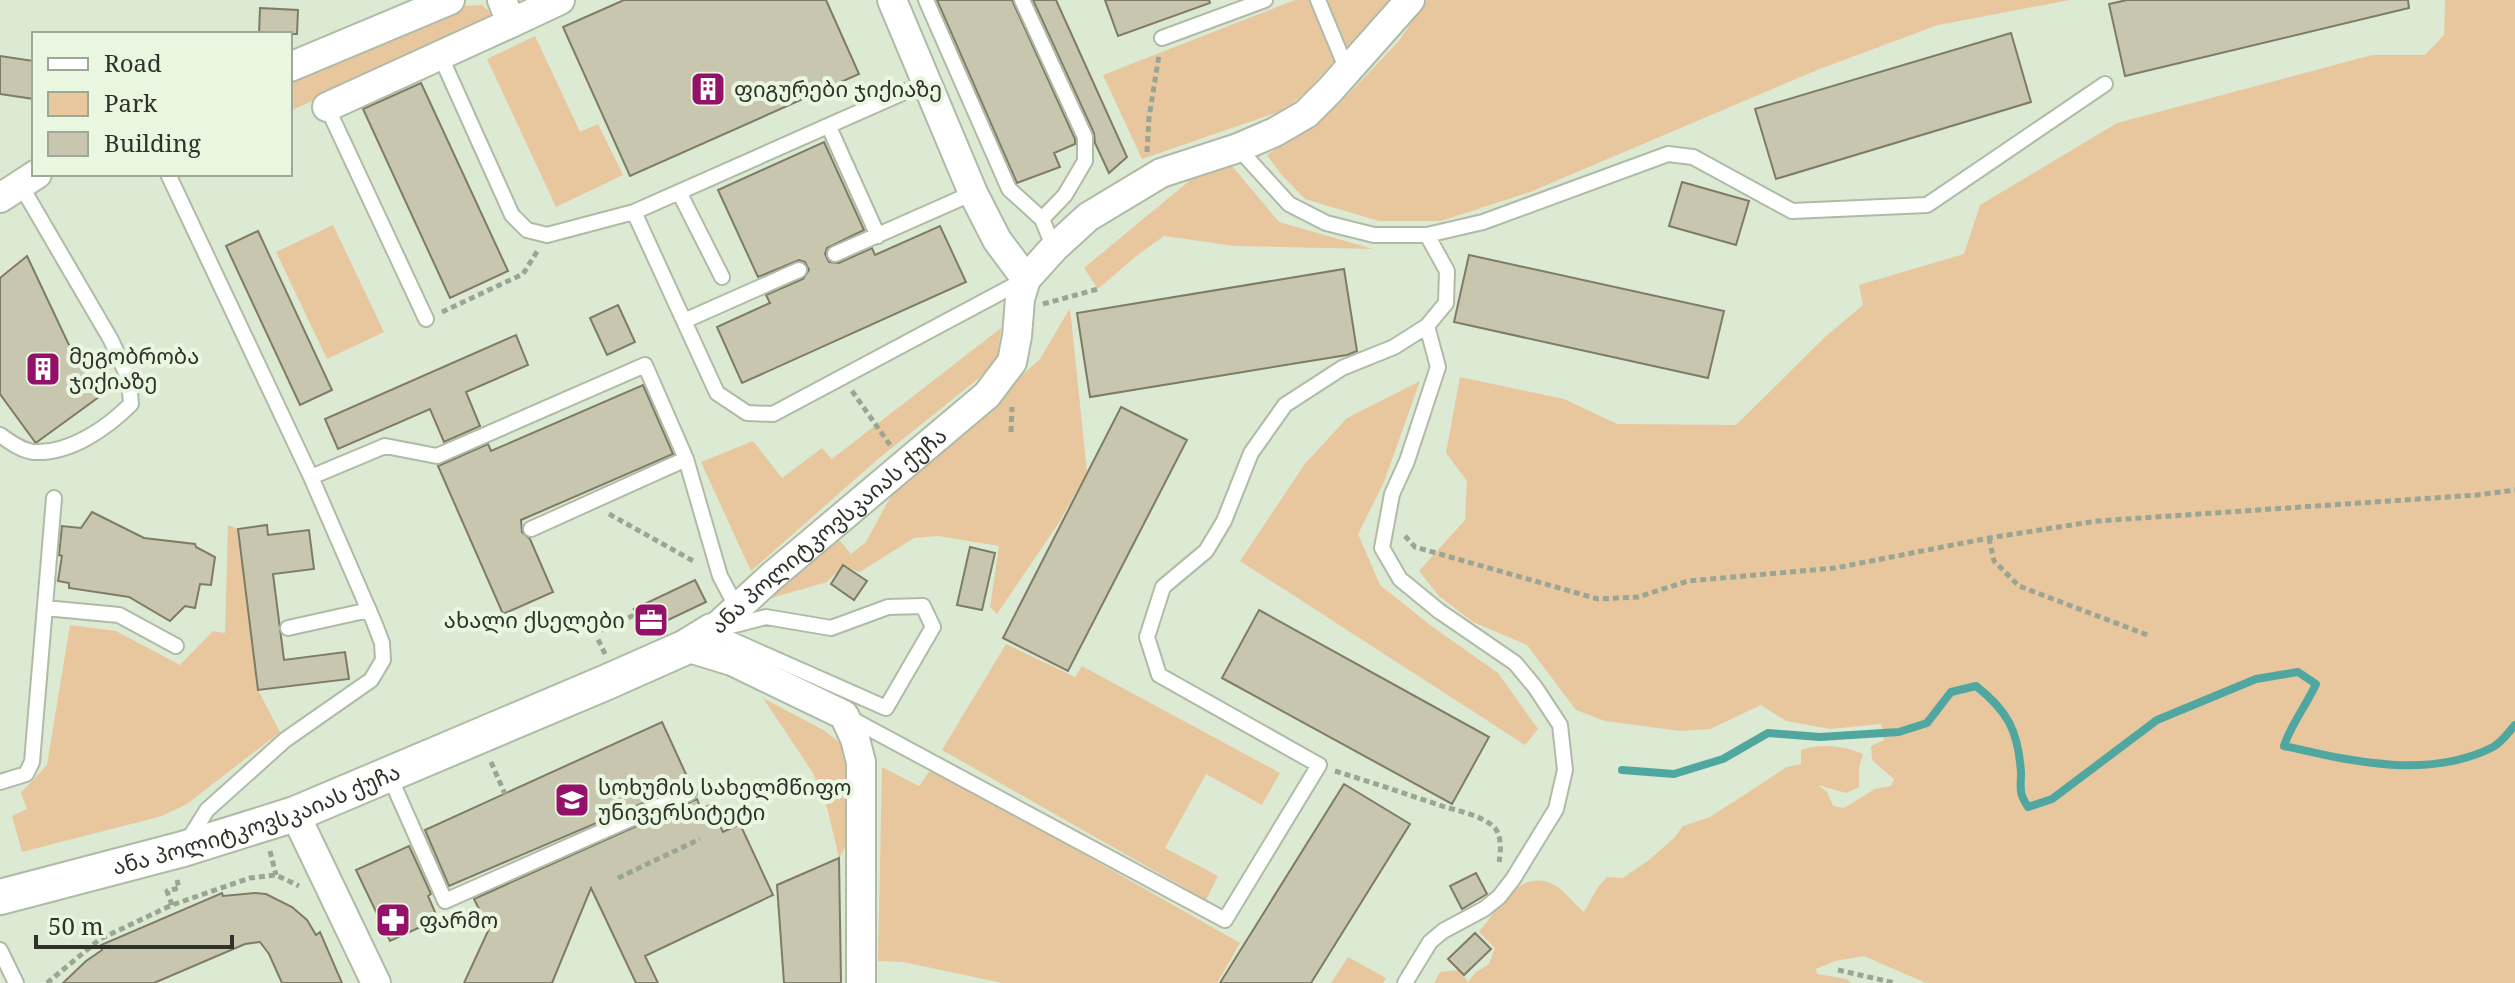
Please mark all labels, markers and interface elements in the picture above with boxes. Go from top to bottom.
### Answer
legend [32,32,292,176]
text: Road [104,46,162,79]
building icon: ფიგურები ჯიქიაზე [689,70,727,108]
place label: ფიგურები ჯიქიაზე [734,73,942,103]
text: Park [104,86,158,119]
text: Building [104,126,201,159]
place label: მეგობრობა ჯიქიაზე [69,340,199,395]
building icon: მეგობრობა ჯიქიაზე [24,350,62,388]
street label: ანა პოლიტკოვსკაიას ქუჩა [703,420,952,639]
office icon: ახალი ქსელები [632,601,670,639]
place label: ახალი ქსელები [444,604,625,634]
street label: ანა პოლიტკოვსკაიას ქუჩა [109,755,404,881]
place label: სოხუმის სახელმწიფო უნივერსიტეტი [598,771,852,826]
school or university icon: სოხუმის სახელმწიფო უნივერსიტეტი [553,781,591,819]
scale bar [36,899,232,949]
pharmacy icon: ფარმო [374,901,412,939]
place label: ფარმო [419,904,498,934]
text: 50 m [48,909,104,942]

